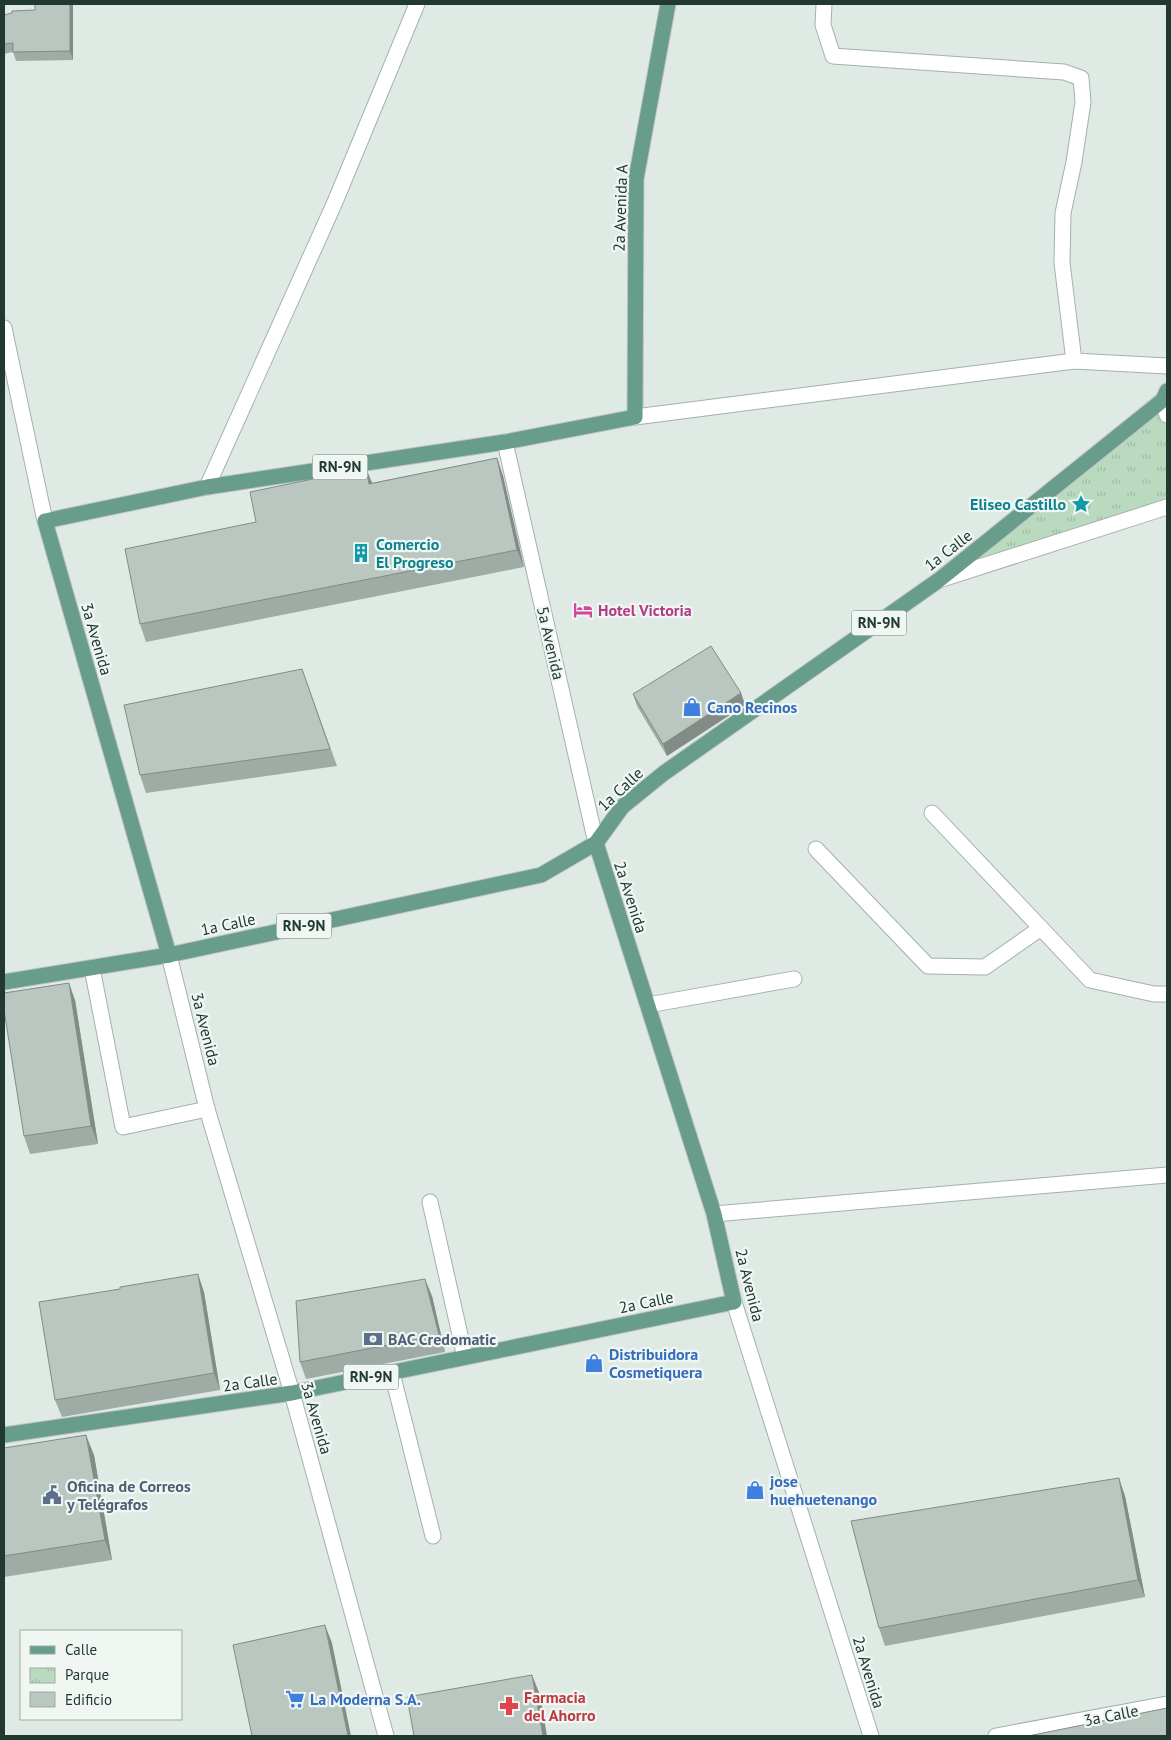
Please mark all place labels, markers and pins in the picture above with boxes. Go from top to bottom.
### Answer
place icon: Eliseo Castillo [1070,493,1092,515]
place label: Eliseo Castillo [970,494,1066,514]
place label: Comercio El Progreso [376,534,454,572]
building icon: Comercio El Progreso [350,542,372,564]
hotel icon: Hotel Victoria [572,599,594,621]
place label: Hotel Victoria [598,600,692,620]
shop icon: Cano Recinos [681,696,703,718]
place label: Cano Recinos [707,697,798,717]
bank icon: BAC Credomatic [362,1328,384,1350]
place label: BAC Credomatic [388,1329,496,1349]
place label: Distribuidora Cosmetiquera [609,1344,703,1382]
shop icon: Distribuidora Cosmetiquera [583,1352,605,1374]
place label: jose huehuetenango [769,1471,877,1509]
place label: Oficina de Correos y Telégrafos [66,1476,191,1514]
shop icon: jose huehuetenango [744,1479,766,1501]
public building icon: Oficina de Correos y Telégrafos [41,1484,63,1506]
place label: Farmacia del Ahorro [524,1687,596,1725]
supermarket icon: La Moderna S.A. [284,1688,306,1710]
place label: La Moderna S.A. [310,1689,421,1709]
pharmacy icon: Farmacia del Ahorro [498,1695,520,1717]

